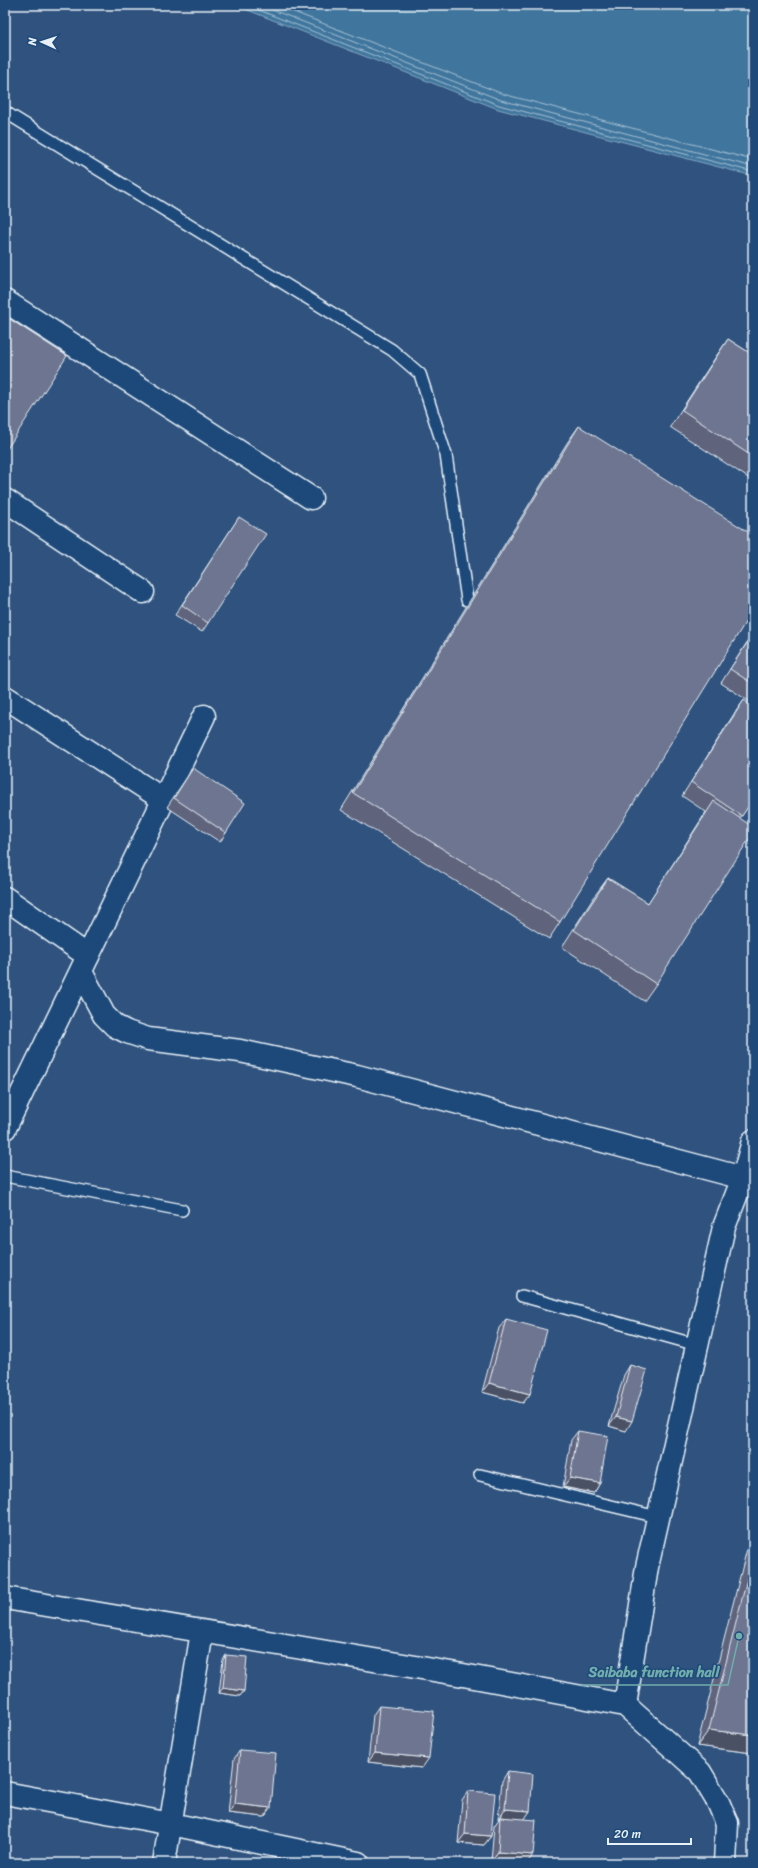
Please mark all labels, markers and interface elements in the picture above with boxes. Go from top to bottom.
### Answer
north arrow [22,22,62,62]
text: N [23,37,42,47]
callout: Saibaba function hall [581,1659,728,1685]
text: Saibaba function hall [588,1660,720,1685]
scale bar [608,1820,691,1846]
text: 20 m [614,1823,641,1845]

